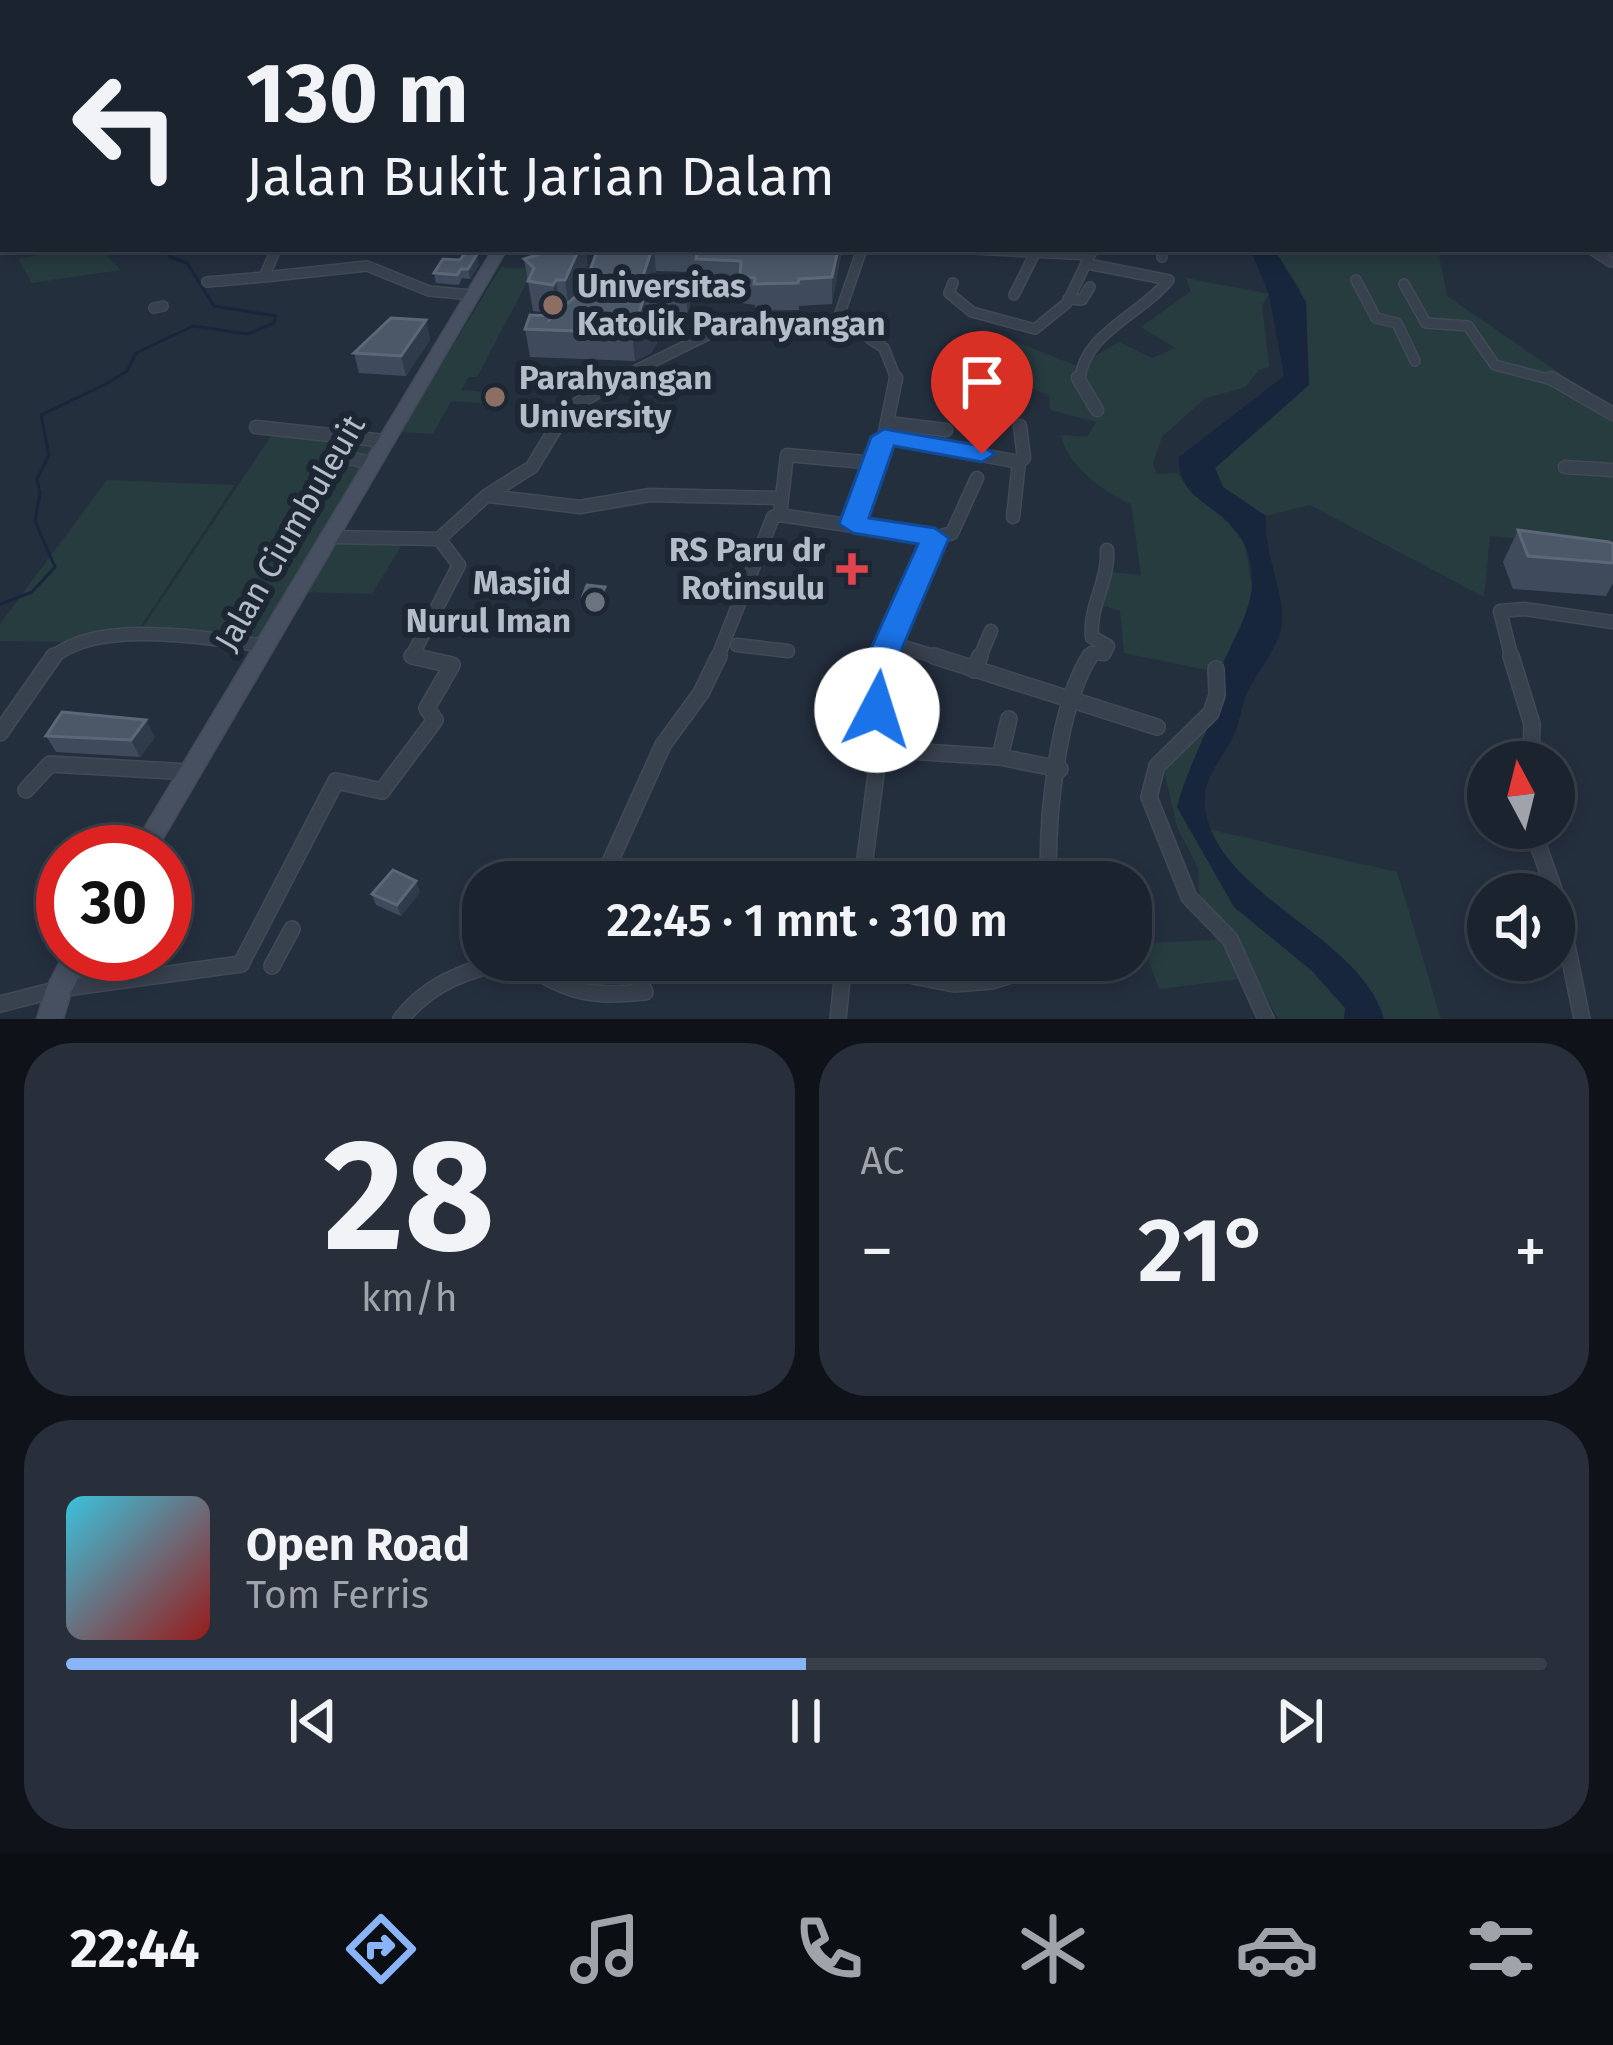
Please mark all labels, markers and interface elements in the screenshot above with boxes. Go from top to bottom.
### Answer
text: 130 m [246,43,469,144]
icon: left [48,48,204,204]
text: Jalan Bukit Jarian Dalam [246,145,835,209]
place label: Universitas Katolik Parahyangan [577,266,885,344]
marker: Universitas Katolik Parahyangan [540,292,566,318]
pin [931,331,1033,454]
icon: arrive [949,349,1015,415]
place label: Parahyangan University [519,358,712,436]
marker: Parahyangan University [482,384,508,410]
street label: Jalan Ciumbuleuit [206,408,374,658]
place label: RS Paru dr Rotinsulu [669,530,826,608]
marker: RS Paru dr Rotinsulu [836,553,868,585]
place label: Masjid Nurul Iman [406,563,571,641]
marker: Masjid Nurul Iman [582,589,608,615]
position arrow [814,647,940,773]
north arrow [1467,741,1575,849]
map controls [1467,741,1575,981]
speed limit sign: 30 [36,825,192,981]
button: sound [1467,873,1575,981]
text: 22:45 · 1 mnt · 310 m [606,894,1008,948]
text: 28 [324,1103,495,1290]
text: AC [861,1138,904,1184]
text: 21° [1138,1197,1270,1305]
text: − [861,1212,894,1291]
text: + [1514,1212,1547,1291]
text: km/h [361,1275,458,1321]
text: Open Road [246,1518,470,1572]
text: Tom Ferris [246,1572,429,1618]
icon: previous [280,1688,346,1754]
icon: pause [773,1688,839,1754]
icon: next [1267,1688,1333,1754]
icon: directions [339,1907,423,1991]
icon: music [563,1907,647,1991]
icon: phone [787,1907,871,1991]
icon: climate [1011,1907,1095,1991]
icon: car [1235,1907,1319,1991]
icon: filters [1459,1907,1543,1991]
text: 22:44 [70,1917,200,1981]

